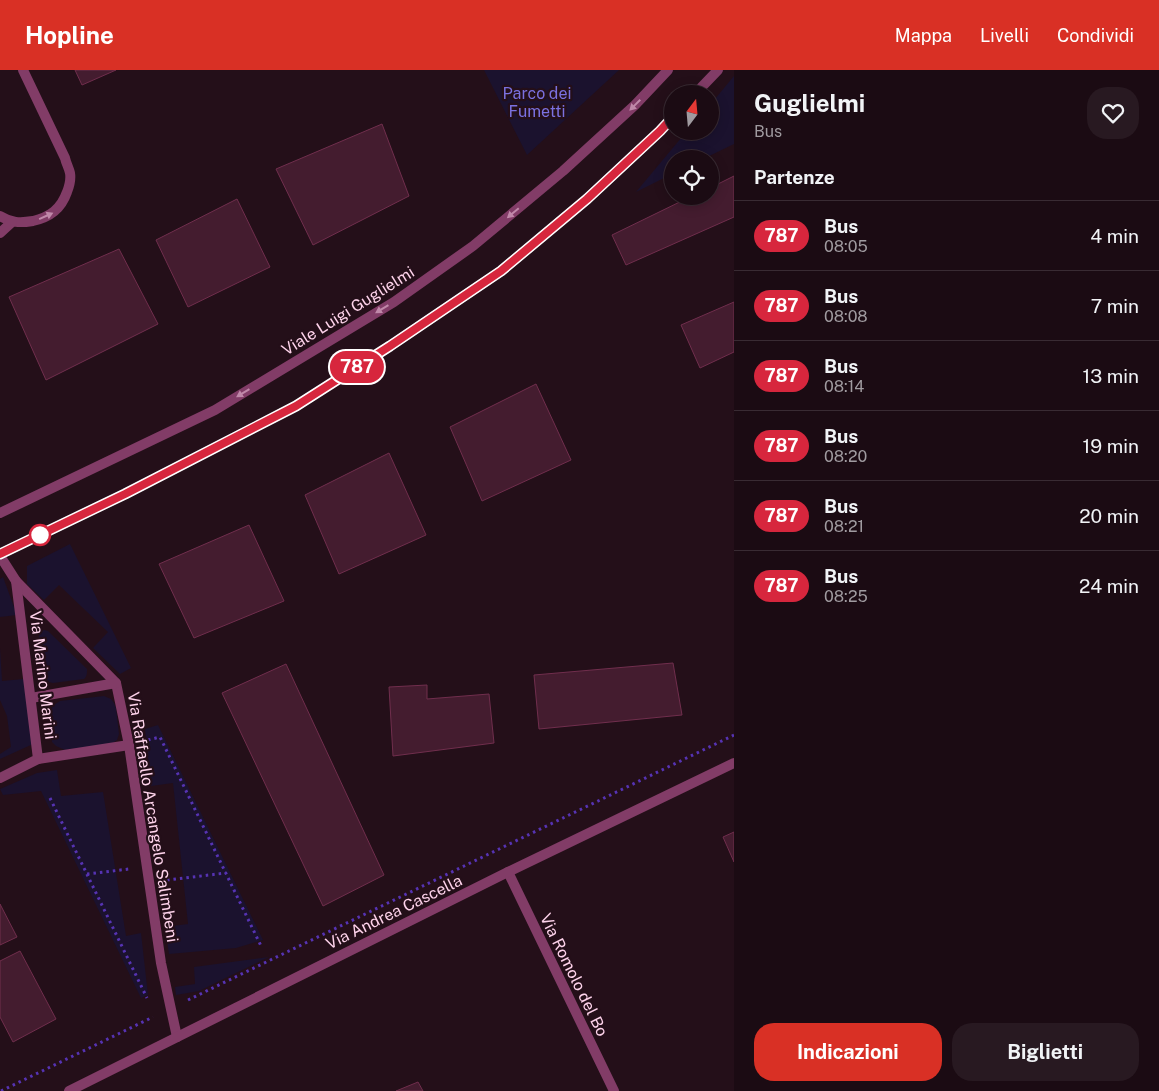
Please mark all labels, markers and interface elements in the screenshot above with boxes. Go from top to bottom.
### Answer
text: Hopline [25,21,114,49]
text: Mappa [895,25,952,46]
text: Livelli [980,25,1029,46]
text: Condividi [1057,25,1134,46]
park label: Parco dei Fumetti [503,84,571,121]
north arrow [664,85,719,140]
map controls [664,85,719,205]
button: heart [1087,87,1139,139]
text: Guglielmi [754,89,865,117]
one-way arrow [629,99,641,111]
text: Bus [754,122,782,141]
button: locate [664,150,719,205]
text: Partenze [754,166,835,188]
one-way arrow [507,207,519,218]
one-way arrow [38,211,53,220]
text: Bus [824,215,858,237]
text: 787 [764,225,799,246]
text: 4 min [1090,225,1139,247]
text: 08:05 [824,237,868,256]
street label: Viale Luigi Guglielmi [278,263,418,359]
text: Bus [824,285,858,307]
text: 787 [764,295,799,316]
text: 7 min [1091,295,1139,317]
one-way arrow [376,305,389,314]
text: 08:08 [824,307,868,326]
line badge: 787 [328,351,386,383]
text: Bus [824,355,858,377]
text: 787 [340,356,374,377]
text: 787 [764,365,799,386]
text: 13 min [1082,365,1139,387]
text: 08:14 [824,377,864,396]
one-way arrow [236,388,250,397]
text: Bus [824,425,858,447]
text: 787 [764,435,799,456]
text: 19 min [1083,435,1139,457]
text: 08:20 [824,447,867,466]
text: Bus [824,495,858,517]
text: 787 [764,505,799,526]
text: 20 min [1079,505,1139,527]
text: 08:21 [824,517,864,536]
unlabelled marker [29,524,51,546]
text: Bus [824,565,858,587]
text: 787 [764,575,799,596]
text: 24 min [1079,575,1139,597]
text: 08:25 [824,587,868,606]
street label: Via Marino Marini [26,610,60,740]
street label: Via Raffaello Arcangelo Salimbeni [124,691,182,943]
street label: Via Andrea Cascella [323,871,465,953]
street label: Via Romolo del Bo [536,911,612,1039]
button: Indicazioni [754,1023,942,1081]
button: Biglietti [952,1023,1139,1081]

